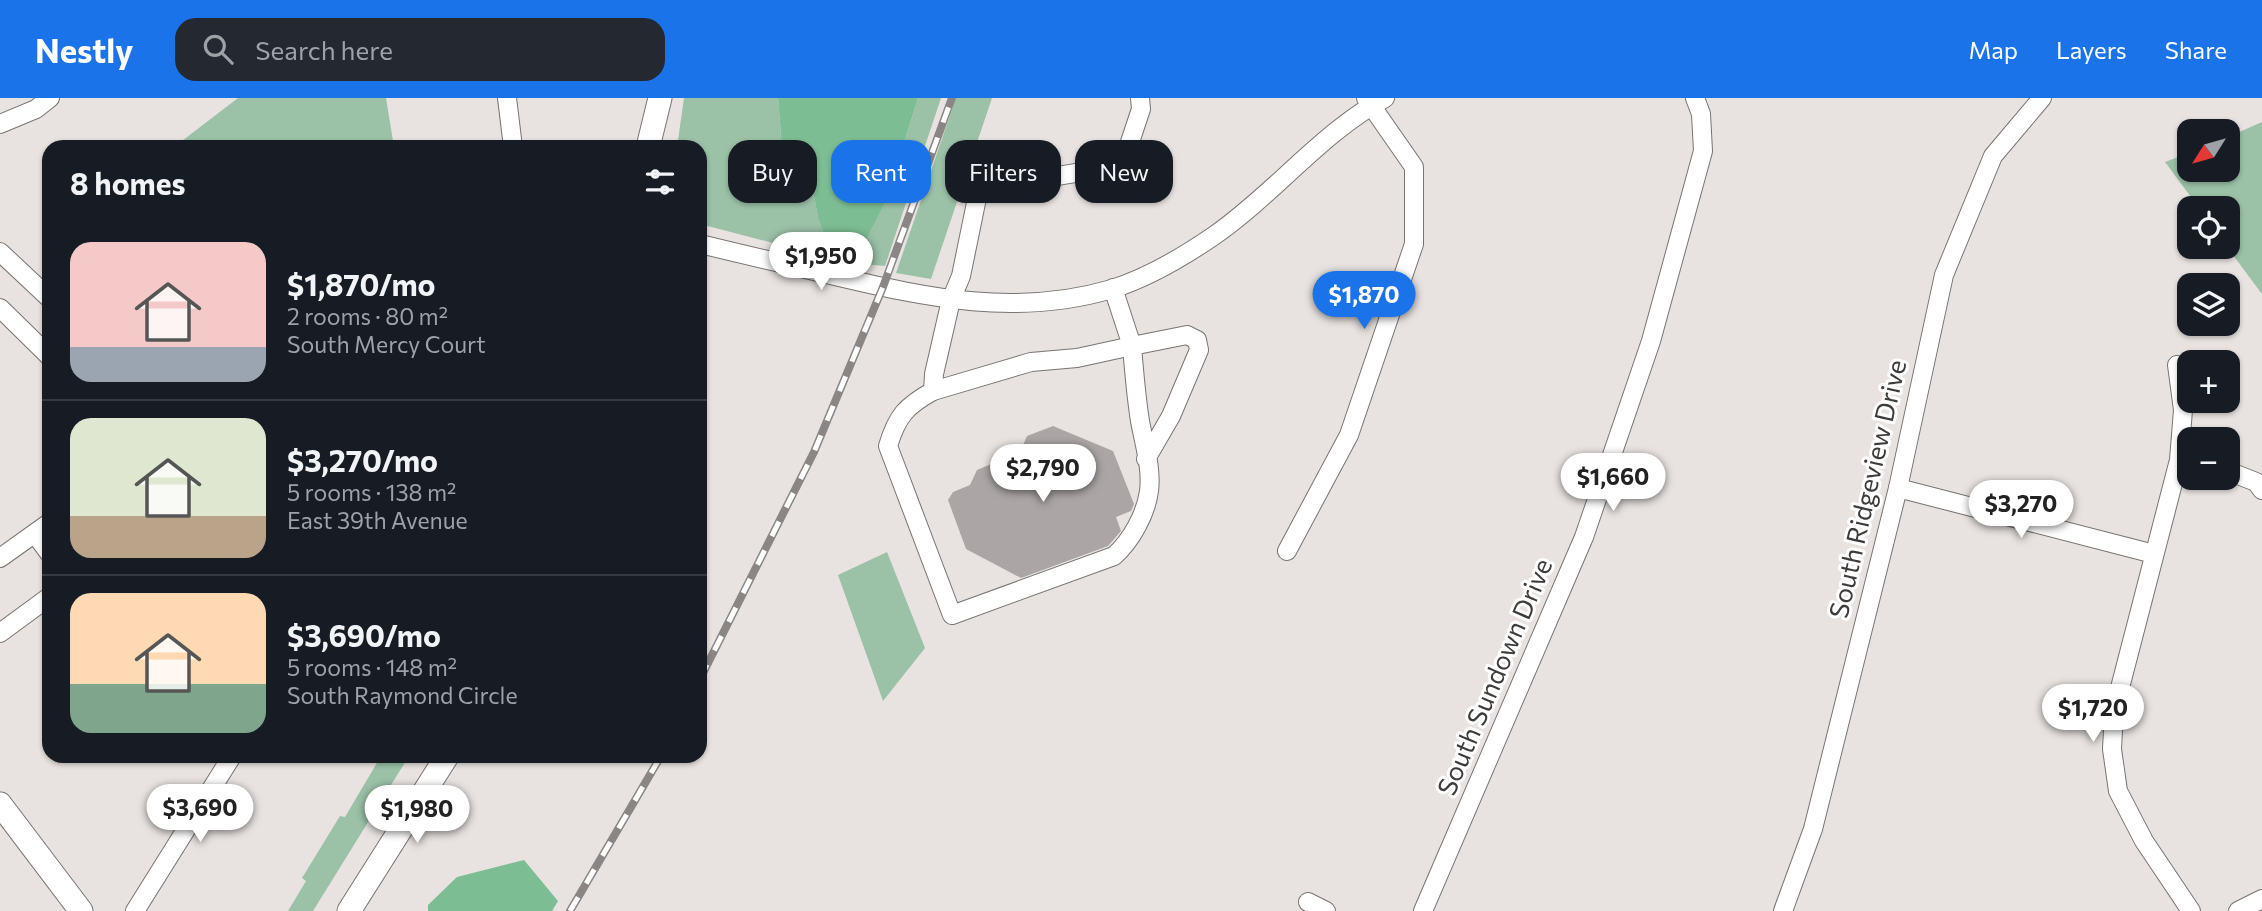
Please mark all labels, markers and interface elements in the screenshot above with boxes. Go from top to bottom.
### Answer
search box [175,18,665,81]
text: Nestly [35,29,133,70]
icon: search [199,30,237,68]
text: Search here [255,34,393,65]
text: Map [1969,35,2018,64]
text: Layers [2056,35,2127,64]
text: Share [2165,35,2227,64]
north arrow [2177,119,2240,182]
map controls [2177,119,2240,490]
chip: Buy [728,140,817,203]
chip: Rent [831,140,931,203]
chip: Filters [945,140,1061,203]
chip: New [1075,140,1173,203]
icon: filters [641,163,679,201]
text: 8 homes [70,164,186,201]
button: locate [2177,196,2240,259]
pin: $1,950 [764,232,878,292]
text: $1,950 [785,241,857,269]
text: $1,870/mo [287,265,436,302]
icon: home [126,270,210,354]
pin: $1,870 [1307,272,1421,331]
button: layers [2177,273,2240,336]
text: $1,870 [1329,280,1399,308]
text: 2 rooms · 80 m² [287,302,448,330]
text: South Mercy Court [287,330,486,358]
button: + [2177,350,2240,413]
street label: South Ridgeview Drive [1822,356,1911,621]
button: − [2177,427,2240,490]
text: $3,270/mo [287,441,438,478]
pin: $2,790 [986,444,1100,504]
icon: home [126,446,210,530]
text: $2,790 [1006,453,1080,481]
pin: $1,660 [1556,454,1670,513]
text: $1,660 [1577,462,1649,490]
text: 5 rooms · 138 m² [287,478,456,506]
pin: $3,270 [1964,480,2078,540]
text: $3,270 [1985,489,2057,517]
text: East 39th Avenue [287,506,468,534]
street label: South Sundown Drive [1430,553,1558,799]
text: $3,690/mo [287,616,441,653]
icon: home [126,621,210,705]
text: 5 rooms · 148 m² [287,653,457,681]
text: South Raymond Circle [287,681,518,709]
pin: $1,720 [2036,684,2150,744]
text: $1,720 [2058,693,2128,721]
pin: $3,690 [143,784,257,844]
pin: $1,980 [360,786,474,845]
text: $3,690 [162,793,238,821]
text: $1,980 [381,794,453,822]

